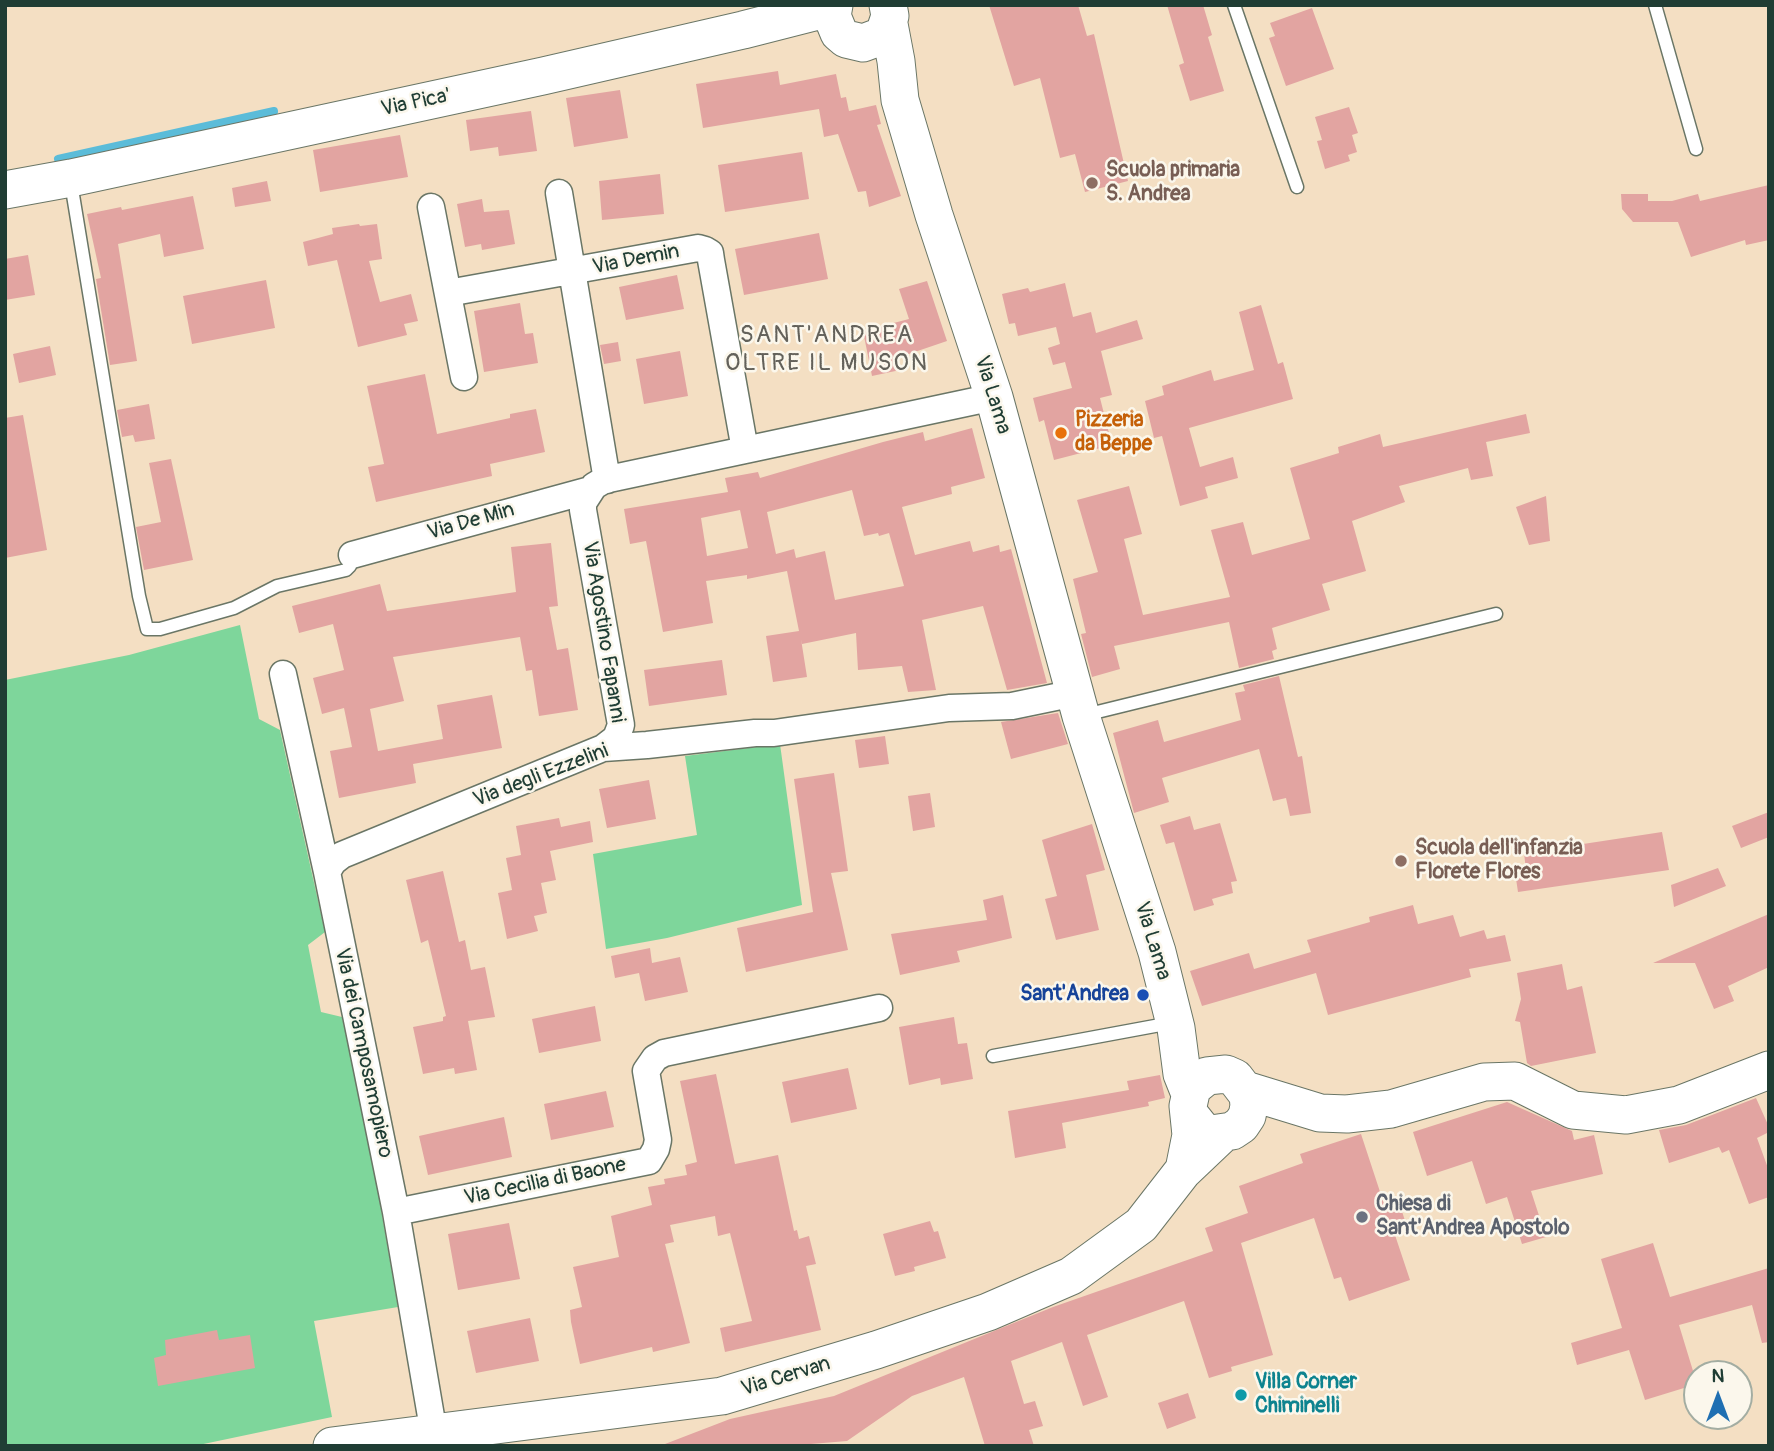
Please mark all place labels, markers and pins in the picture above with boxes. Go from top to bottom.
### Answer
place label: Scuola primaria S. Andrea [1106,158,1240,208]
marker: Scuola primaria S. Andrea [1084,175,1100,191]
place label: Pizzeria da Beppe [1075,408,1152,458]
marker: Pizzeria da Beppe [1053,425,1069,441]
place label: Scuola dell'infanzia Florete Flores [1415,836,1583,886]
marker: Scuola dell'infanzia Florete Flores [1393,853,1409,869]
place label: Sant'Andrea [1020,982,1129,1008]
marker: Sant'Andrea [1135,987,1151,1003]
place label: Chiesa di Sant'Andrea Apostolo [1376,1192,1569,1242]
marker: Chiesa di Sant'Andrea Apostolo [1354,1209,1370,1225]
place label: Villa Corner Chiminelli [1255,1370,1357,1420]
marker: Villa Corner Chiminelli [1233,1387,1249,1403]

